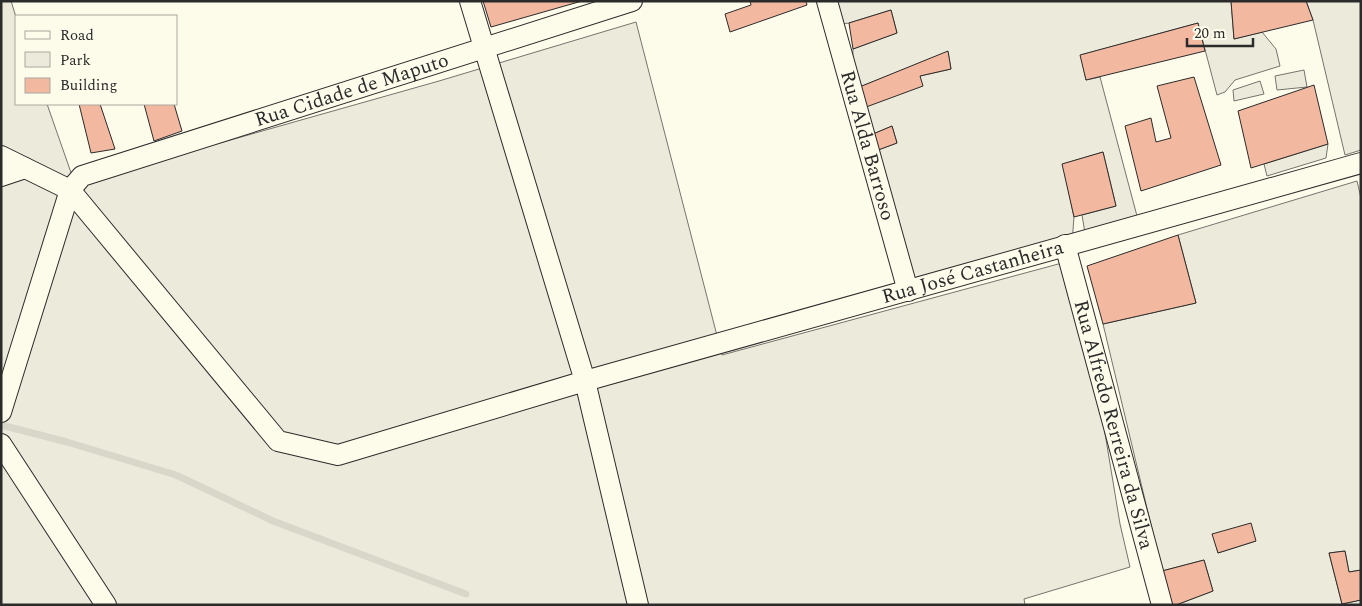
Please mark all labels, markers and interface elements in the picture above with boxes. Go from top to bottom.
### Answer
legend [15,15,178,105]
scale bar [1187,15,1253,47]
text: 20 m [1194,22,1226,45]
text: Road [60,24,94,47]
street label: Rua Cidade de Maputo [251,45,453,135]
text: Park [60,49,91,72]
street label: Rua Alda Barroso [832,67,903,224]
text: Building [60,74,117,97]
street label: Rua José Castanheira [878,232,1067,312]
street label: Rua Alfredo Rerreira da Silva [1065,296,1161,553]

